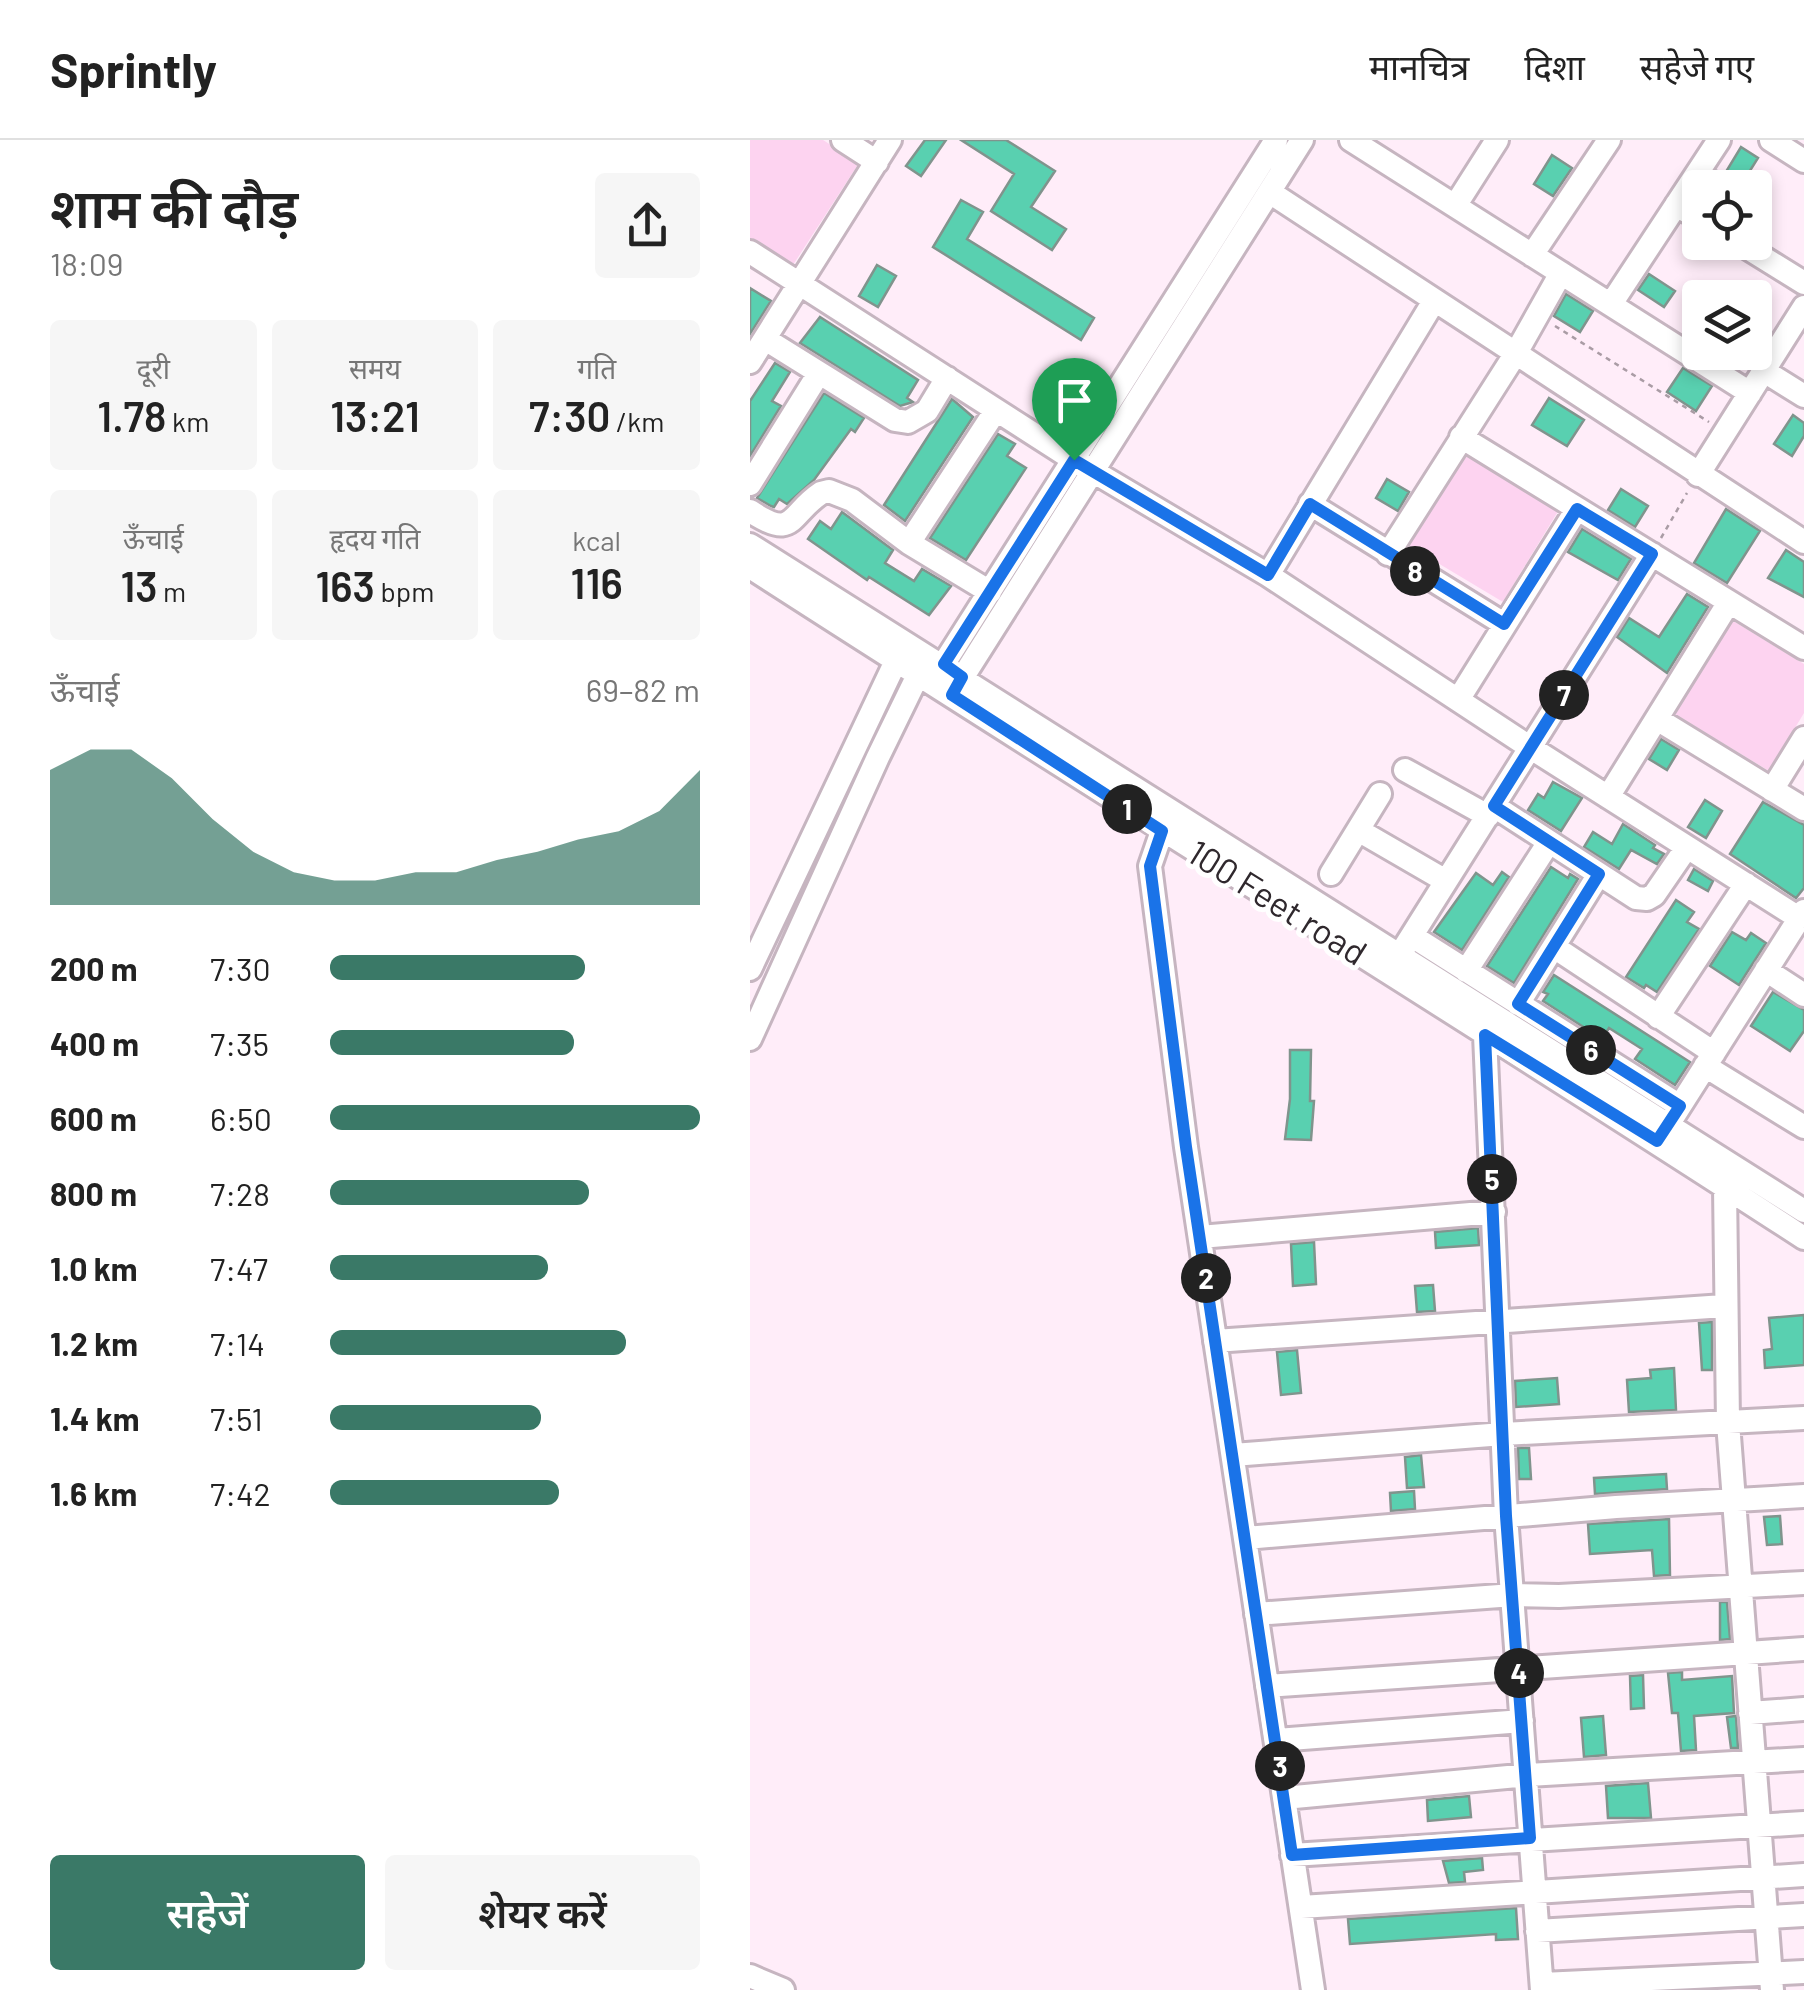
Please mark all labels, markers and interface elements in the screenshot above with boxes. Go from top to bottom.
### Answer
text: Sprintly [50,40,217,98]
text: मानचित्र [1369,45,1469,87]
text: दिशा [1524,45,1585,87]
text: सहेजे गए [1640,45,1754,87]
map controls [1682,170,1772,370]
button: locate [1682,170,1772,260]
text: शाम की दौड़ [50,173,298,239]
button: share [595,173,700,278]
text: 18:09 [50,244,123,282]
button: layers [1682,280,1772,370]
text: दूरी [137,351,170,385]
text: समय [349,351,401,385]
text: गति [577,351,616,385]
pin [1032,358,1117,461]
icon: arrive [1047,373,1102,428]
text: 1.78 [97,390,167,440]
text: 13:21 [330,390,420,440]
text: 7:30 [529,390,610,440]
text: km [167,404,209,438]
text: /km [610,404,664,438]
text: ऊँचाई [123,521,184,555]
text: हृदय गति [329,521,421,555]
text: kcal [572,523,621,557]
pin: 8 [1390,546,1440,596]
text: 8 [1407,554,1423,588]
text: 116 [571,557,623,607]
text: 13 [120,560,158,610]
text: 163 [316,560,375,610]
text: m [158,574,186,608]
text: bpm [375,574,434,608]
text: ऊँचाई [50,670,119,708]
text: 69–82 m [586,670,700,708]
pin: 7 [1539,670,1589,720]
text: 7 [1557,678,1571,712]
pin: 1 [1102,784,1152,834]
text: 1 [1122,792,1132,826]
street label: 100 Feet road [1181,830,1375,973]
text: 200 m [50,949,138,987]
text: 7:30 [210,949,271,987]
text: 400 m [50,1024,139,1062]
text: 7:35 [210,1024,269,1062]
pin: 6 [1566,1025,1616,1075]
text: 6 [1583,1033,1599,1067]
text: 600 m [50,1099,137,1137]
text: 6:50 [210,1099,272,1137]
pin: 5 [1467,1154,1517,1204]
text: 5 [1484,1162,1500,1196]
text: 800 m [50,1174,137,1212]
text: 7:28 [210,1174,270,1212]
text: 1.0 km [50,1249,138,1287]
text: 7:47 [210,1249,268,1287]
pin: 2 [1181,1253,1231,1303]
text: 2 [1198,1261,1214,1295]
text: 1.2 km [50,1324,138,1362]
text: 7:14 [210,1324,265,1362]
text: 1.4 km [50,1399,140,1437]
text: 7:51 [210,1399,263,1437]
text: 1.6 km [50,1474,137,1512]
text: 7:42 [210,1474,271,1512]
pin: 4 [1494,1648,1544,1698]
text: 4 [1511,1656,1527,1690]
pin: 3 [1255,1741,1305,1791]
text: 3 [1272,1749,1288,1783]
button: सहेजें [50,1855,365,1970]
button: शेयर करें [385,1855,700,1970]

